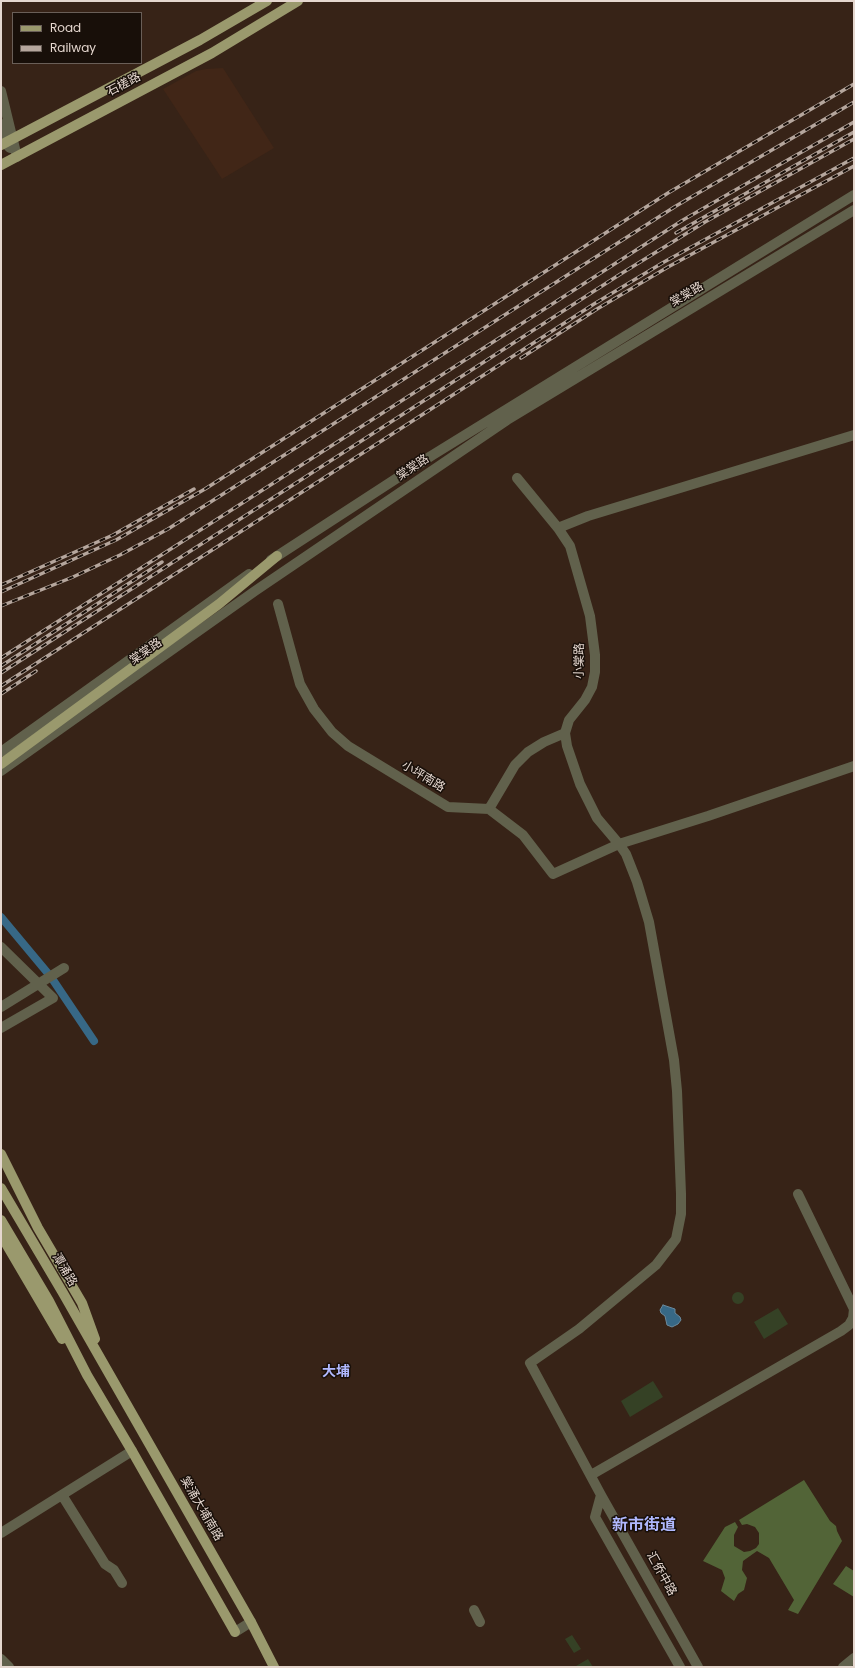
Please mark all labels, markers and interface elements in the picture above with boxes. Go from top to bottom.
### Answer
legend [12,12,142,64]
text: Road [50,19,81,36]
text: Railway [50,39,96,56]
street label: 石槎路 [105,70,143,100]
street label: 棠棠路 [668,280,706,310]
street label: 棠棠路 [394,452,432,484]
street label: 棠棠路 [127,636,165,668]
street label: 小棠路 [572,643,588,679]
street label: 小坪南路 [399,758,447,796]
street label: 潭涌路 [49,1251,79,1289]
district label: 大埔 [322,1364,350,1380]
street label: 棠涌大埔南路 [177,1474,225,1544]
district label: 新市街道 [612,1516,676,1536]
street label: 汇侨中路 [643,1550,679,1598]

